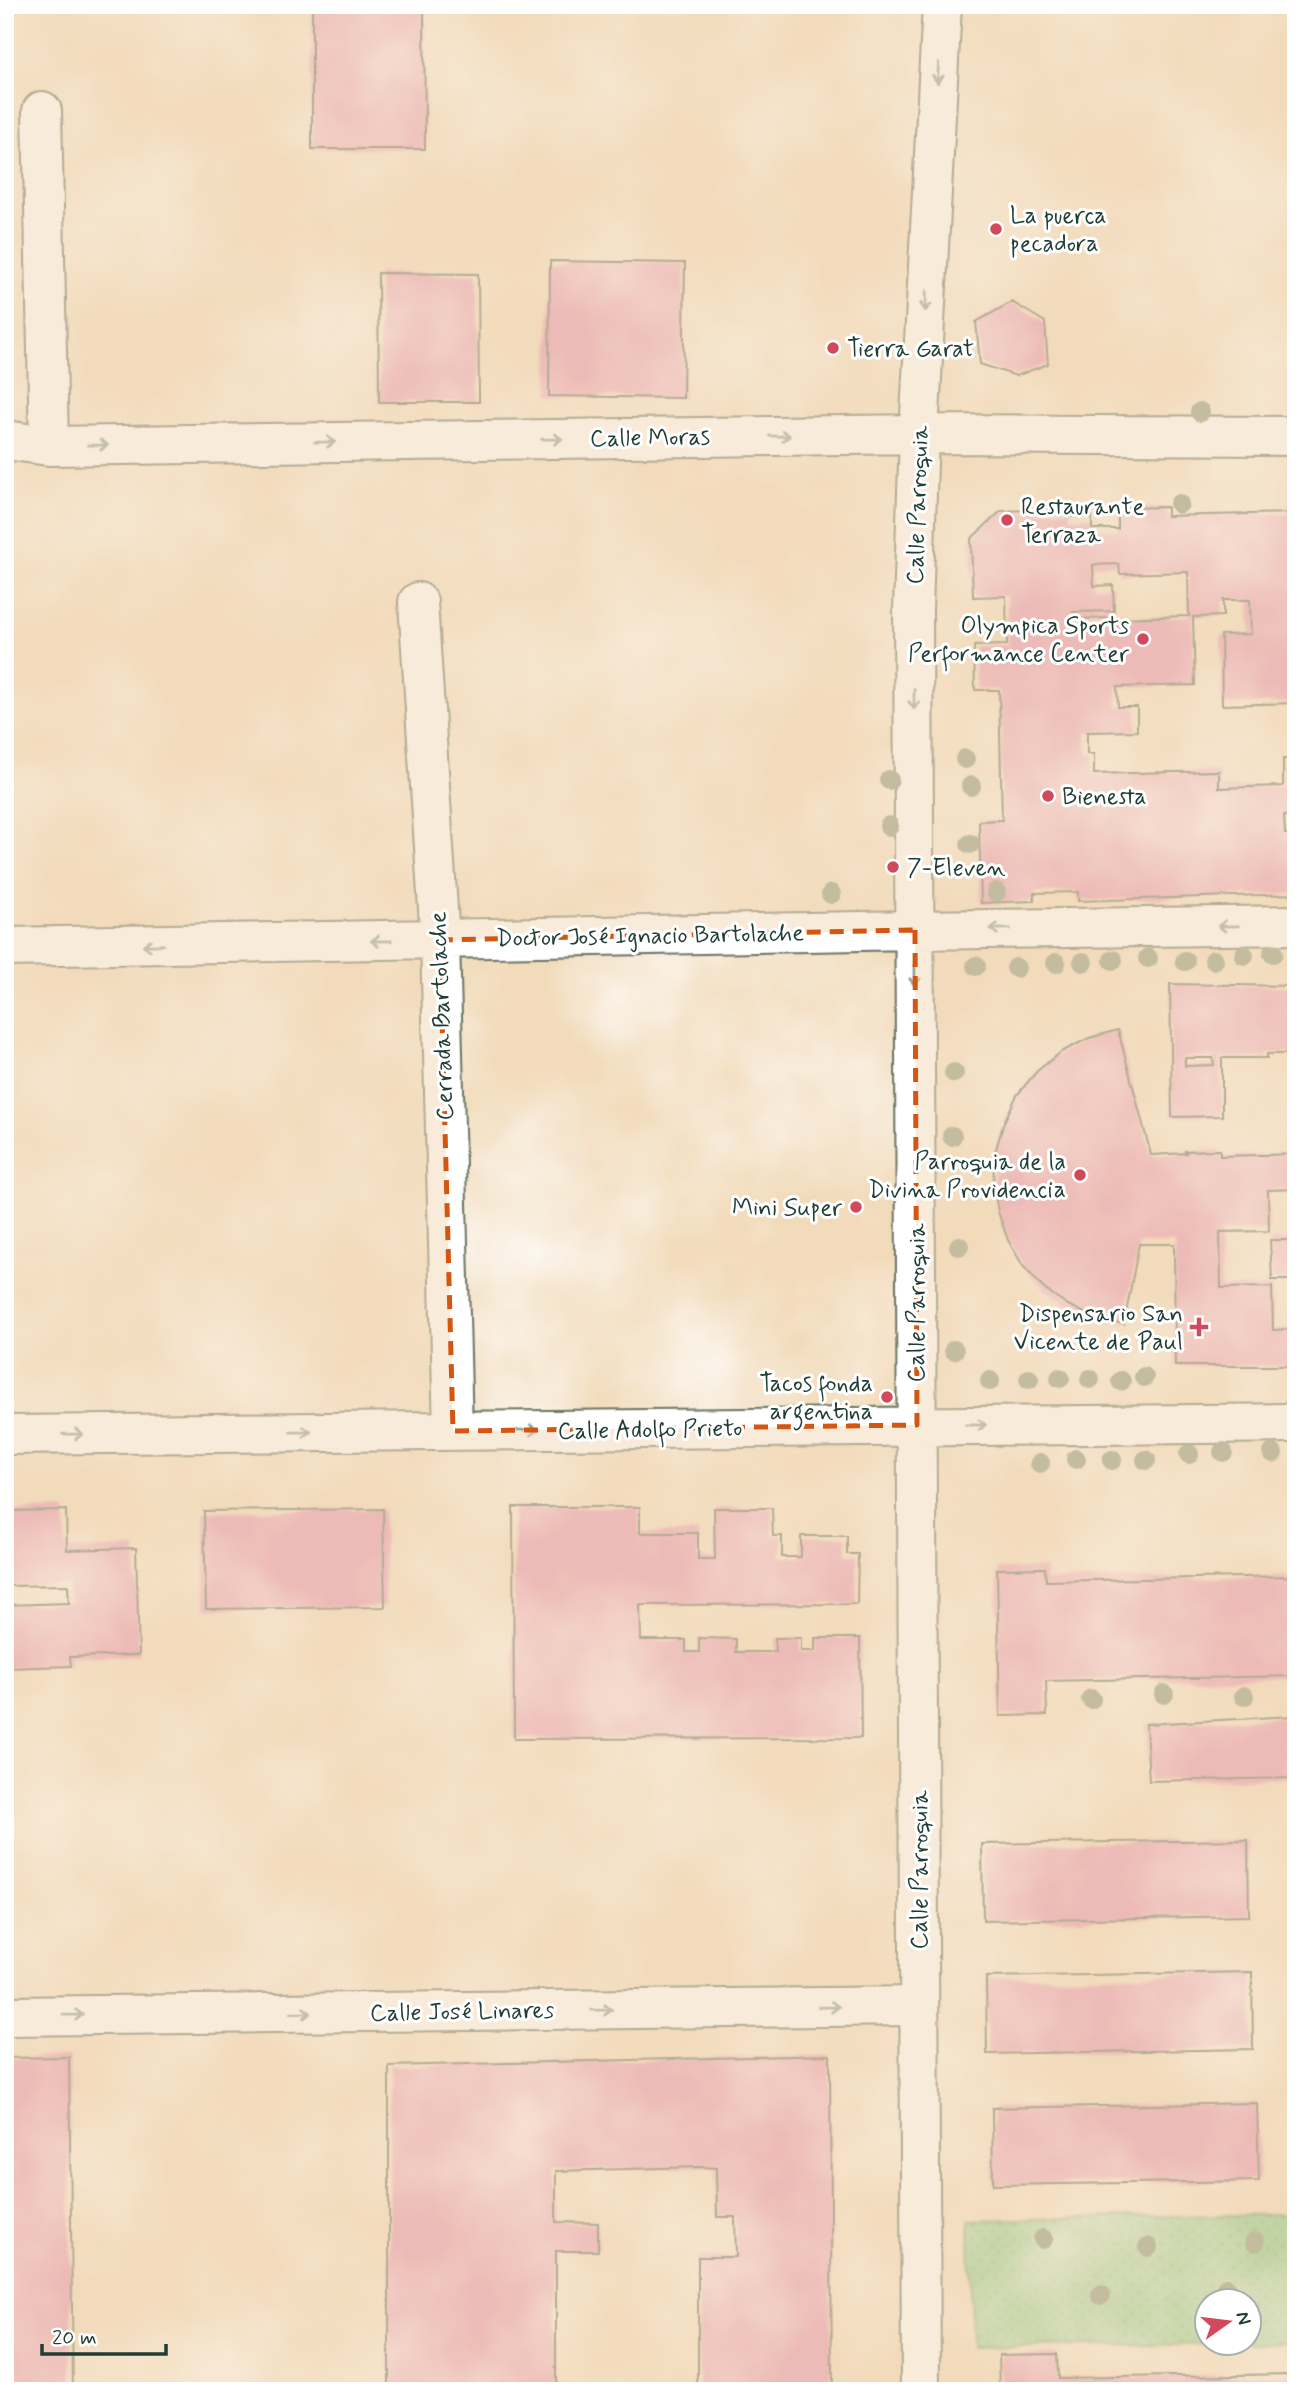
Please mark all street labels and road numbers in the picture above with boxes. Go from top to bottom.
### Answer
street label: Calle Moras [590,422,710,455]
street label: Calle Parroquia [900,424,937,585]
street label: Cerrada Bartolache [423,911,462,1121]
street label: Doctor José Ignacio Bartolache [496,918,804,955]
street label: Calle Parroquia [902,1223,933,1383]
street label: Calle Adolfo Prieto [557,1413,743,1450]
street label: Calle Parroquia [905,1790,936,1950]
street label: Calle José Linares [370,1995,555,2030]

